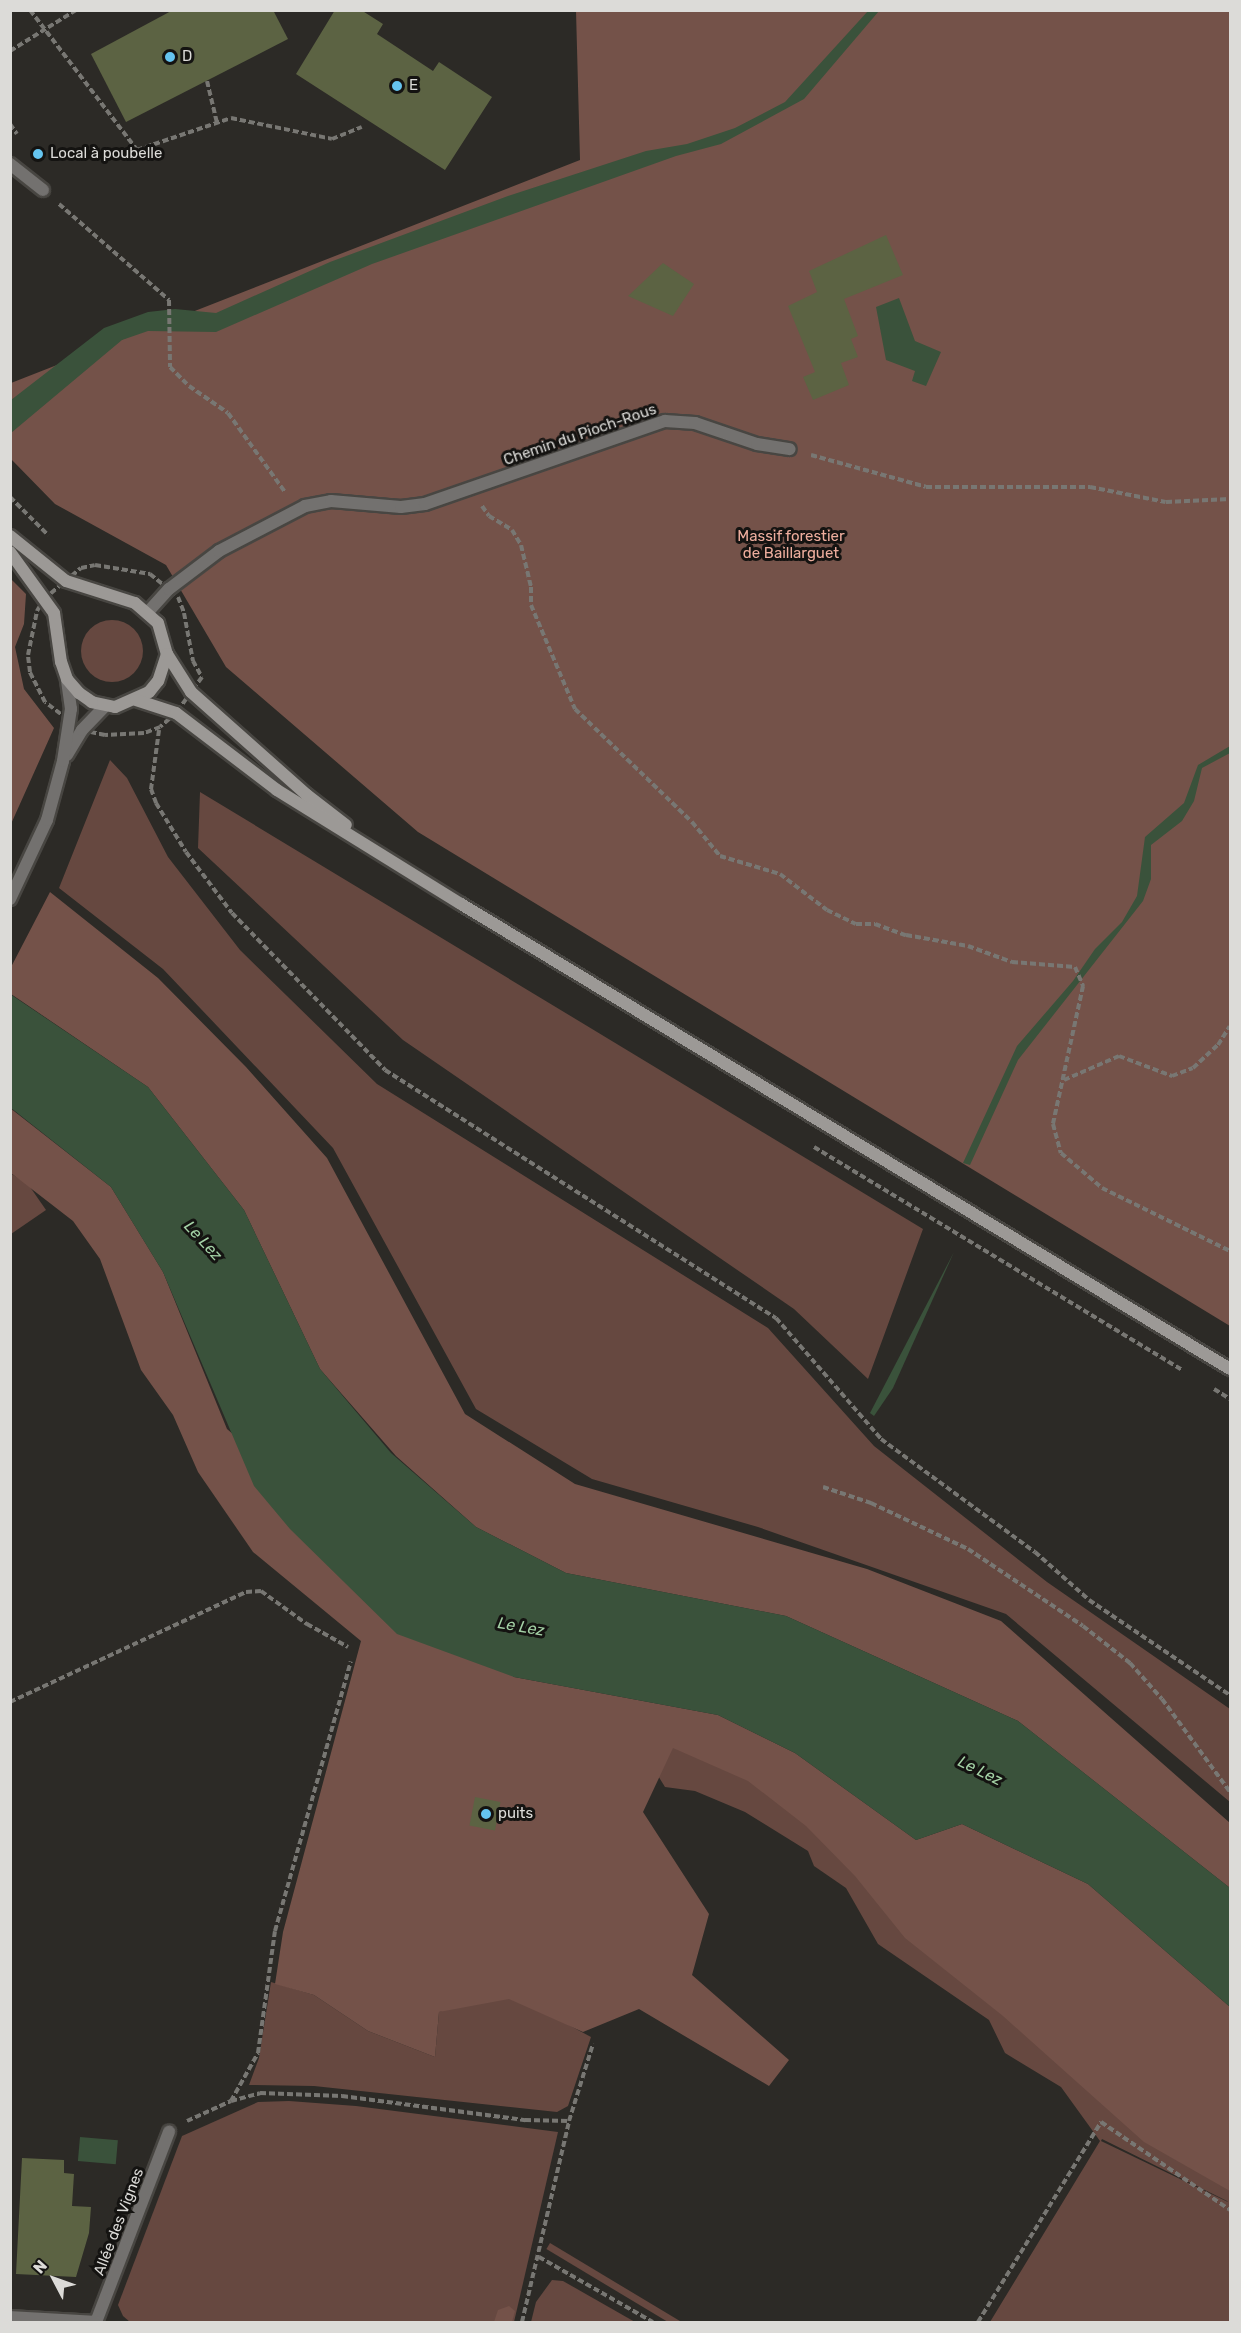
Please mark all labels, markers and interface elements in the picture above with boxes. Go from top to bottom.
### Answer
place label: D [182,48,192,66]
marker: D [163,50,177,64]
place label: E [409,77,418,95]
marker: E [390,79,404,93]
place label: Local à poubelle [50,145,162,163]
marker: Local à poubelle [31,147,45,161]
street label: Chemin du Pioch-Rous [501,400,659,470]
park label: Massif forestier de Baillarguet [737,527,845,562]
water label: Le Lez [180,1217,226,1265]
water label: Le Lez [496,1613,546,1641]
water label: Le Lez [955,1752,1005,1790]
place label: puits [498,1805,533,1823]
marker: puits [479,1807,493,1821]
street label: Allée des Vignes [90,2166,148,2278]
north arrow [24,2249,84,2309]
text: N [29,2256,51,2277]

